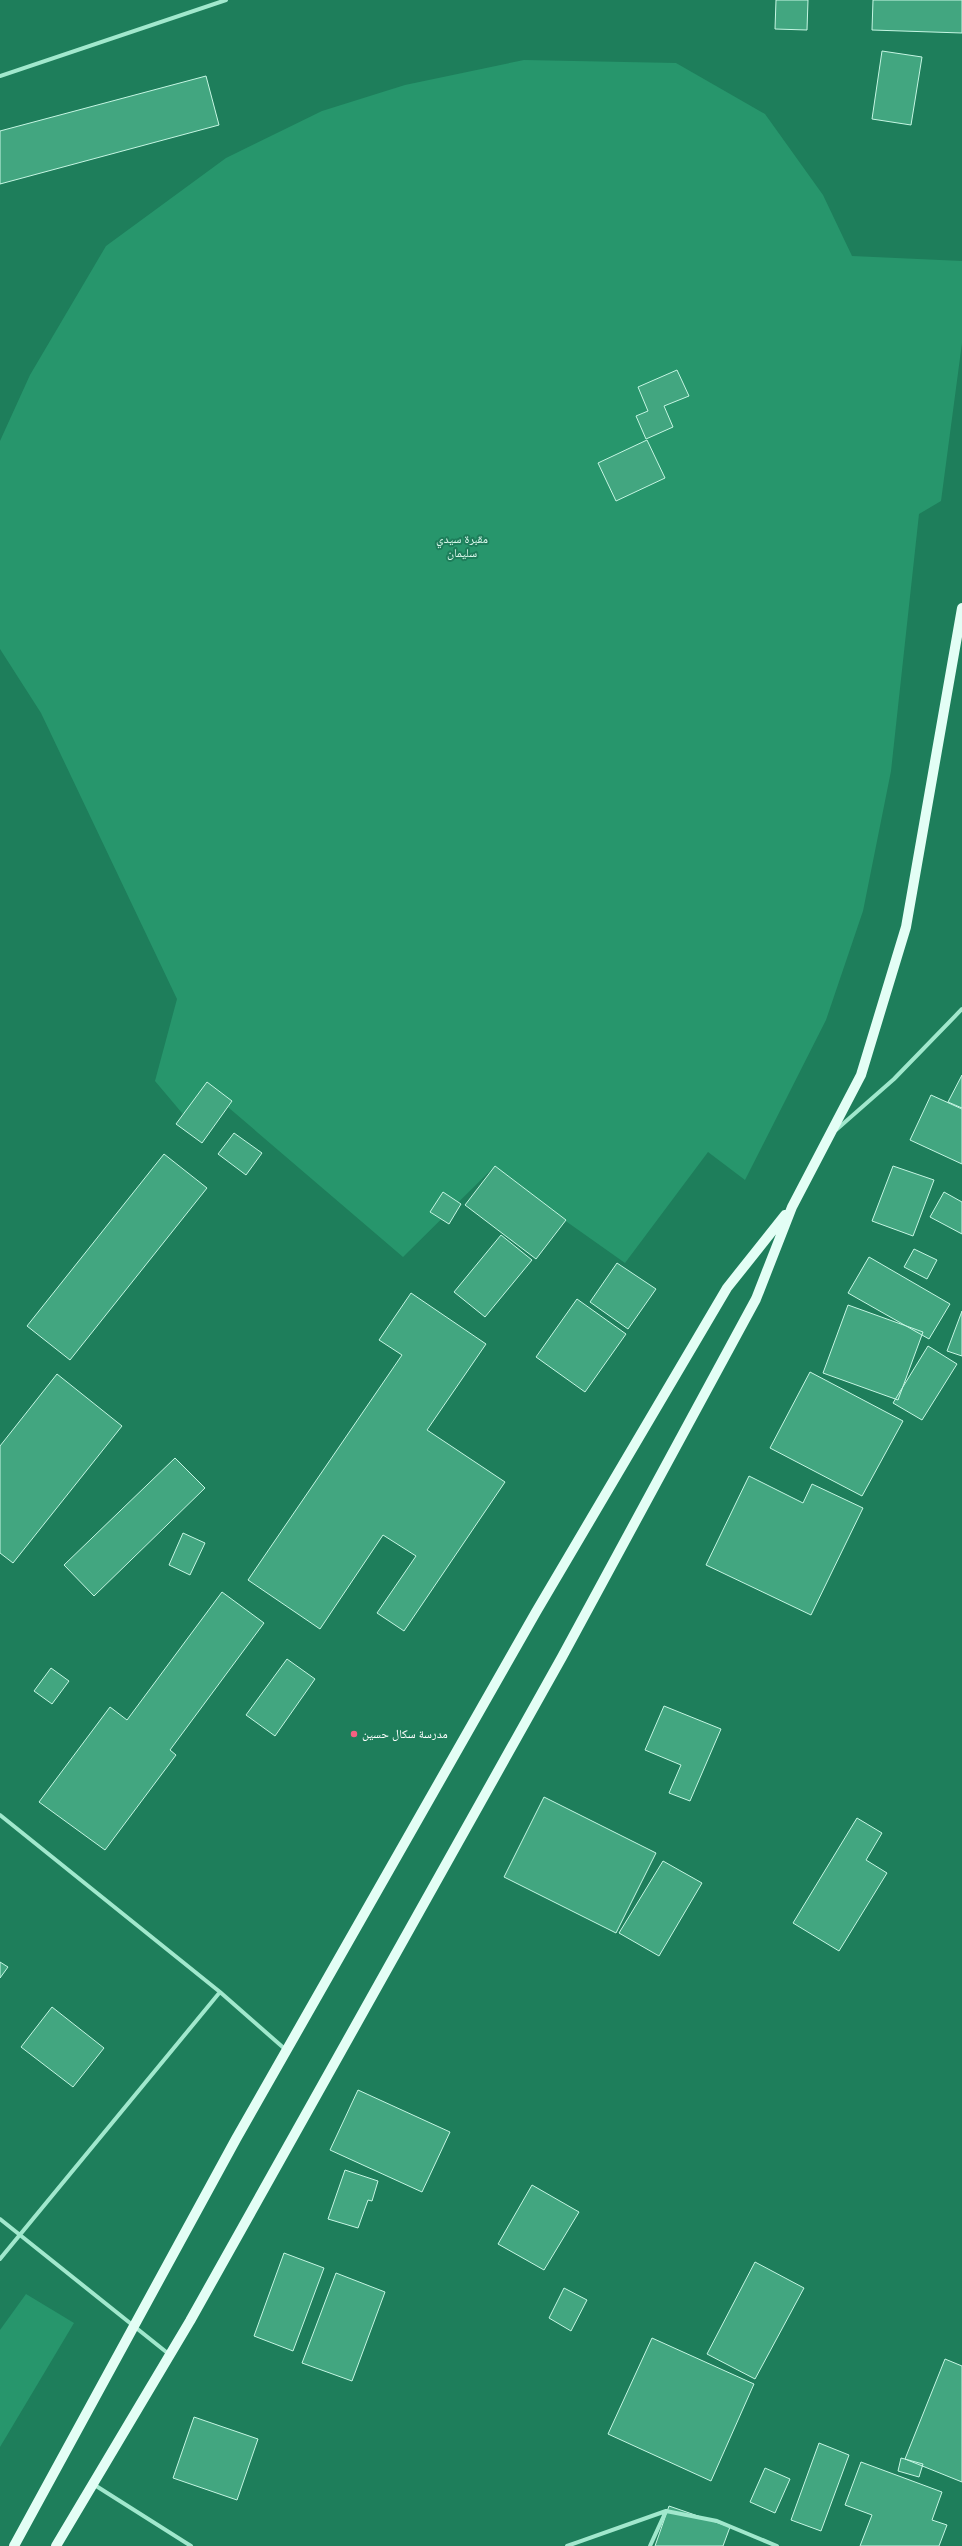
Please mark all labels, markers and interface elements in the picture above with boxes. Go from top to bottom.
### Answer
park label: مقبرة سيدي سليمان [436,531,488,561]
place label: مدرسة سكال حسين [362,1726,448,1742]
marker: مدرسة سكال حسين [349,1729,359,1739]

